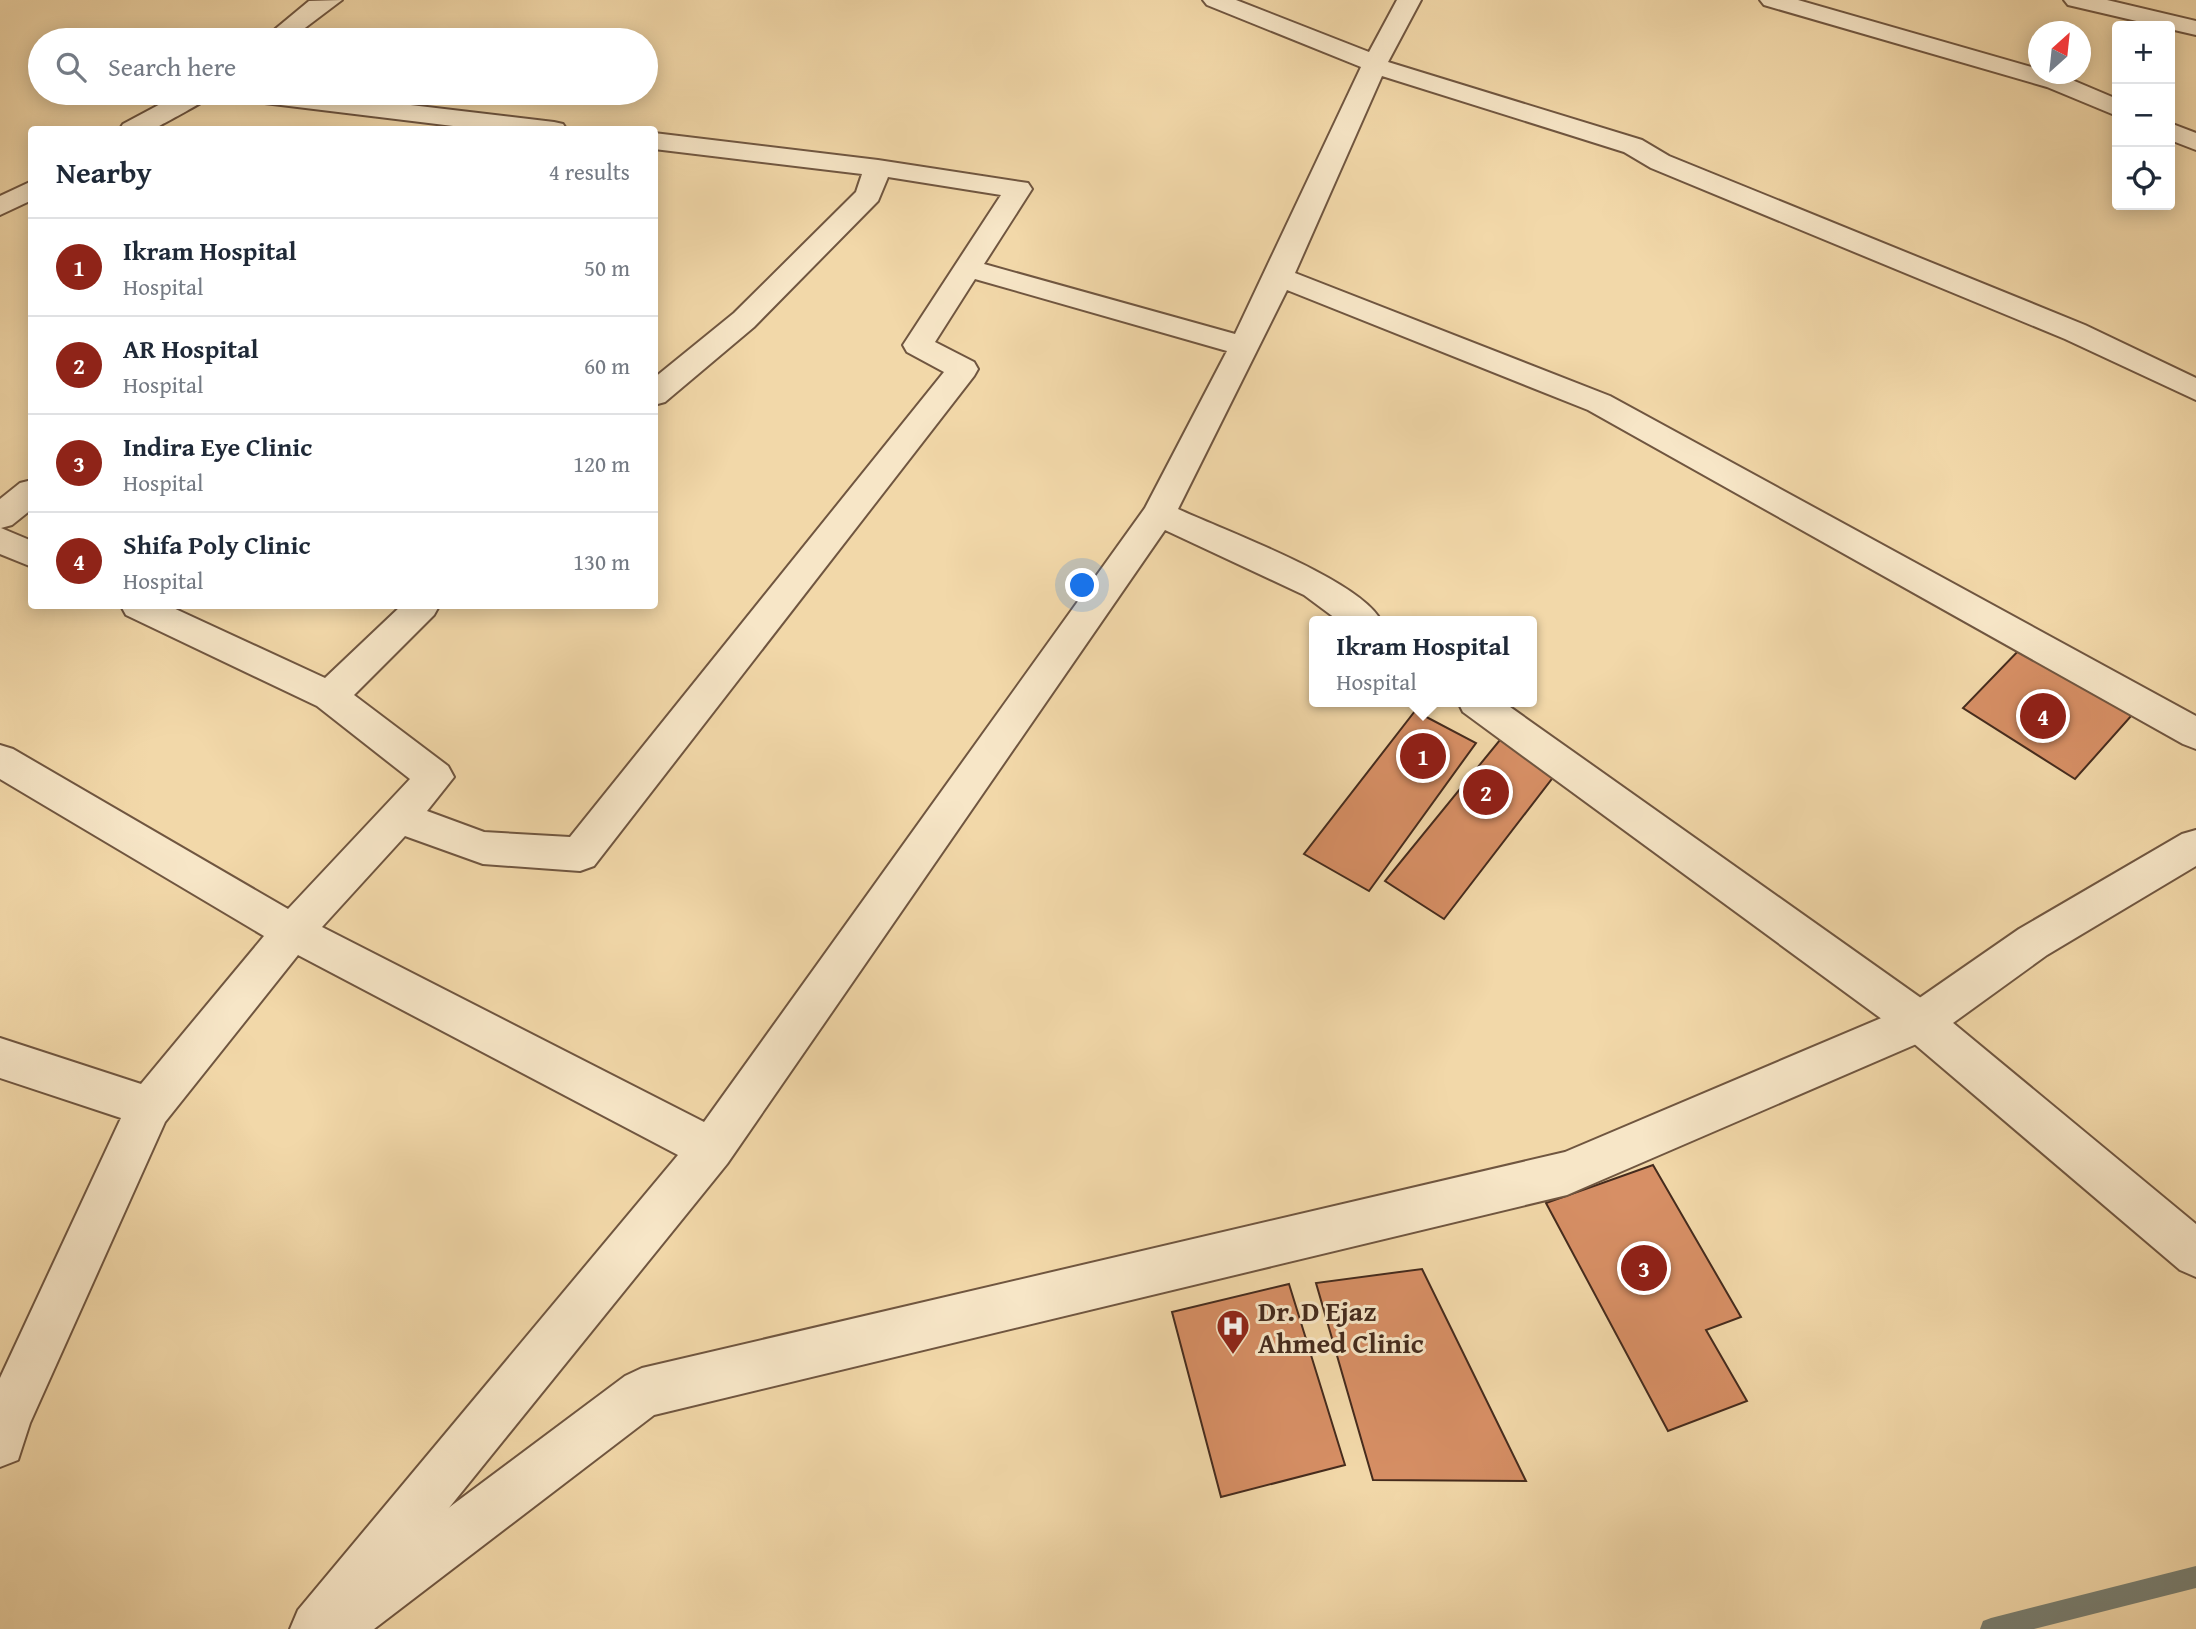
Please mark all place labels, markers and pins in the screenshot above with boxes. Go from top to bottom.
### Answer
pin: 4 [2020,690,2066,742]
pin: 1 [1400,730,1446,782]
pin: 2 [1463,766,1509,818]
pin: 3 [1621,1242,1667,1294]
place label: Dr. D Ejaz Ahmed Clinic [1258,1290,1424,1363]
hospital icon: Dr. D Ejaz Ahmed Clinic [1214,1307,1252,1356]

